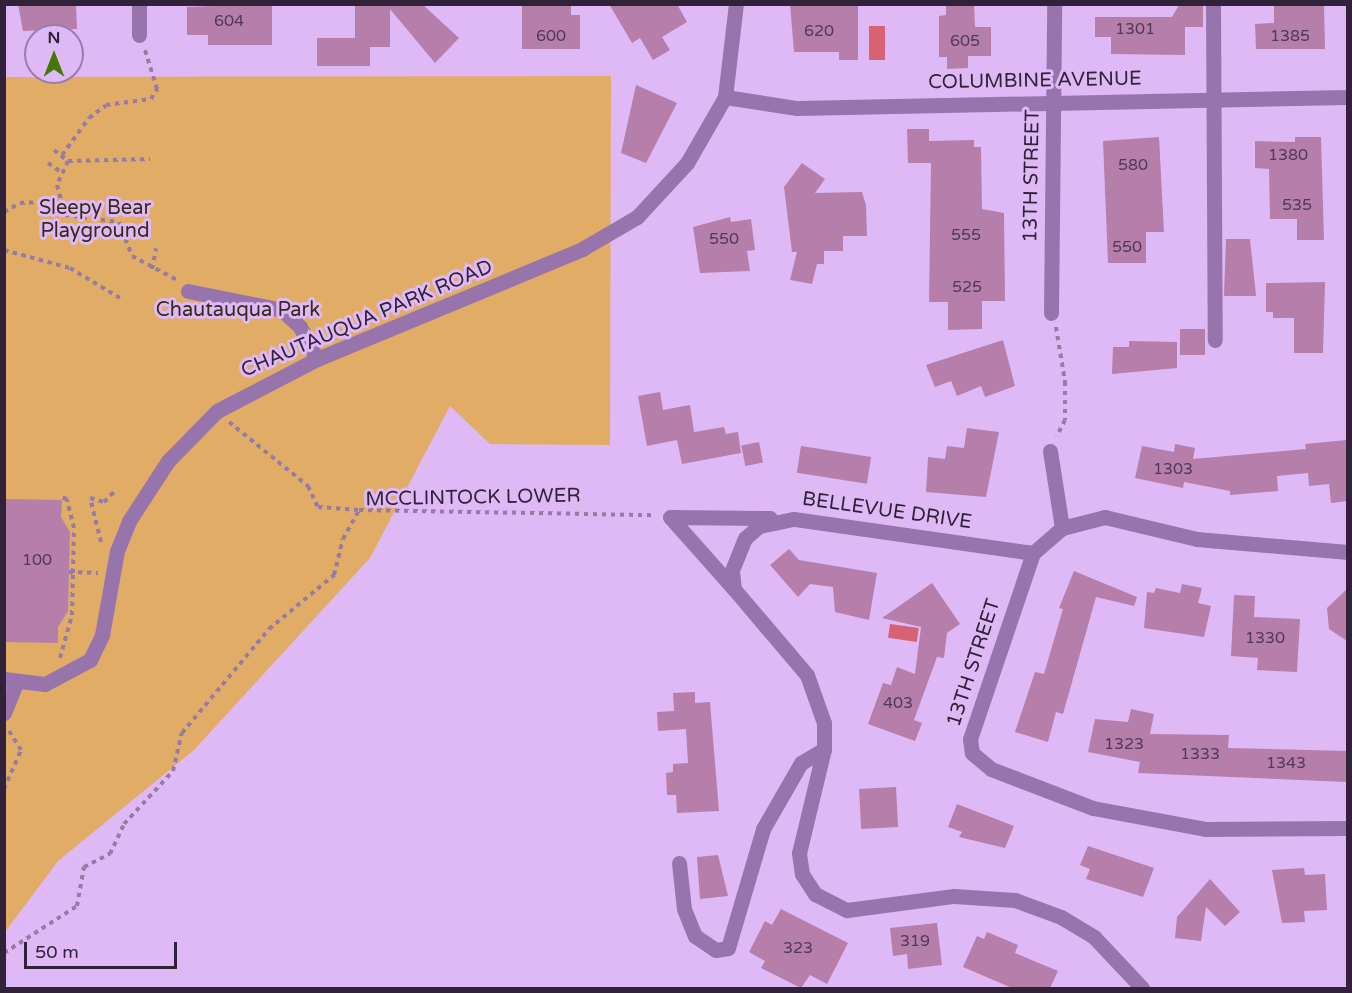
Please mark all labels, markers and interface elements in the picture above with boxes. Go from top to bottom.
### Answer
house number: 604 [214,11,244,31]
house number: 1301 [1115,19,1155,39]
house number: 620 [804,21,834,41]
north arrow [24,24,84,84]
house number: 600 [536,26,566,46]
house number: 1385 [1270,26,1310,46]
text: N [48,28,60,48]
house number: 605 [950,31,980,51]
street label: COLUMBINE AVENUE [928,67,1142,95]
street label: 13TH STREET [1019,109,1045,243]
house number: 1380 [1268,145,1308,165]
house number: 580 [1118,155,1148,175]
house number: 535 [1282,195,1312,215]
park label: Sleepy Bear Playground [39,197,151,244]
house number: 555 [951,225,981,245]
house number: 550 [709,229,739,249]
house number: 550 [1112,237,1142,257]
street label: CHAUTAUQUA PARK ROAD [238,255,496,383]
house number: 525 [952,277,982,297]
park label: Chautauqua Park [156,298,320,322]
house number: 1303 [1153,459,1193,479]
street label: MCCLINTOCK LOWER [365,484,581,512]
street label: BELLEVUE DRIVE [801,487,973,535]
house number: 100 [22,550,52,570]
street label: 13TH STREET [942,596,1006,730]
house number: 1330 [1245,628,1285,648]
house number: 403 [883,693,913,713]
house number: 1323 [1104,734,1144,754]
house number: 1333 [1180,744,1220,764]
house number: 1343 [1266,753,1306,773]
scale bar [27,930,180,968]
house number: 319 [900,931,930,951]
house number: 323 [783,938,813,958]
text: 50 m [35,941,79,963]

